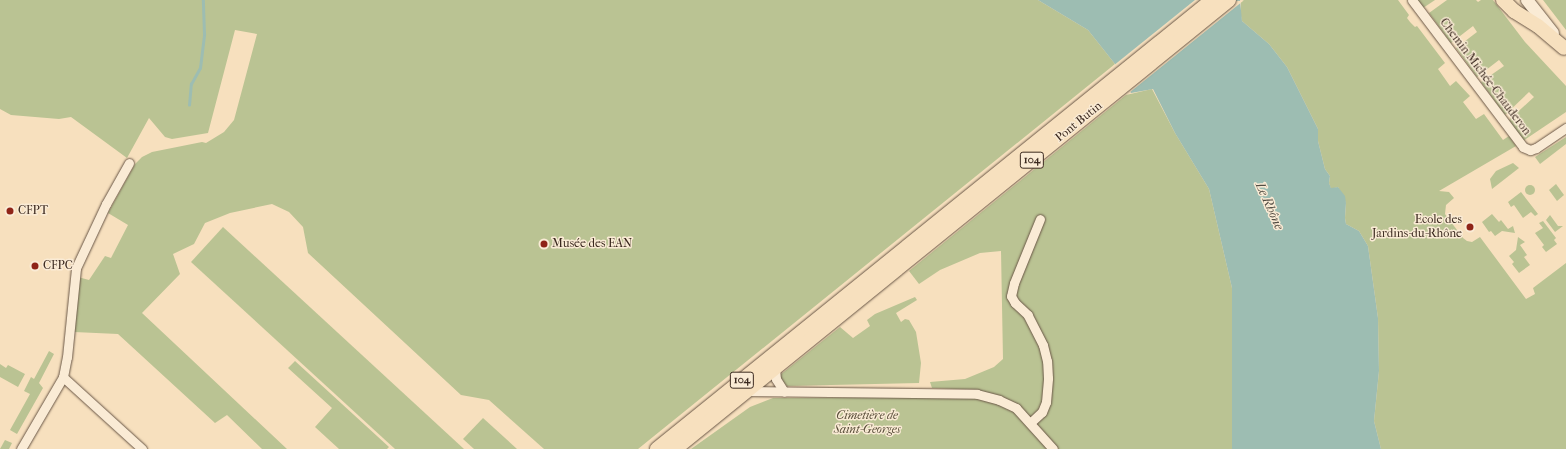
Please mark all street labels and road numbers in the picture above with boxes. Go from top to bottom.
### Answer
street label: Chemin Michée-Chauderon [1436,16,1534,138]
street label: Pont Butin [1053,99,1105,145]
road number: 104 [1019,151,1045,169]
road number: 104 [729,371,755,389]

